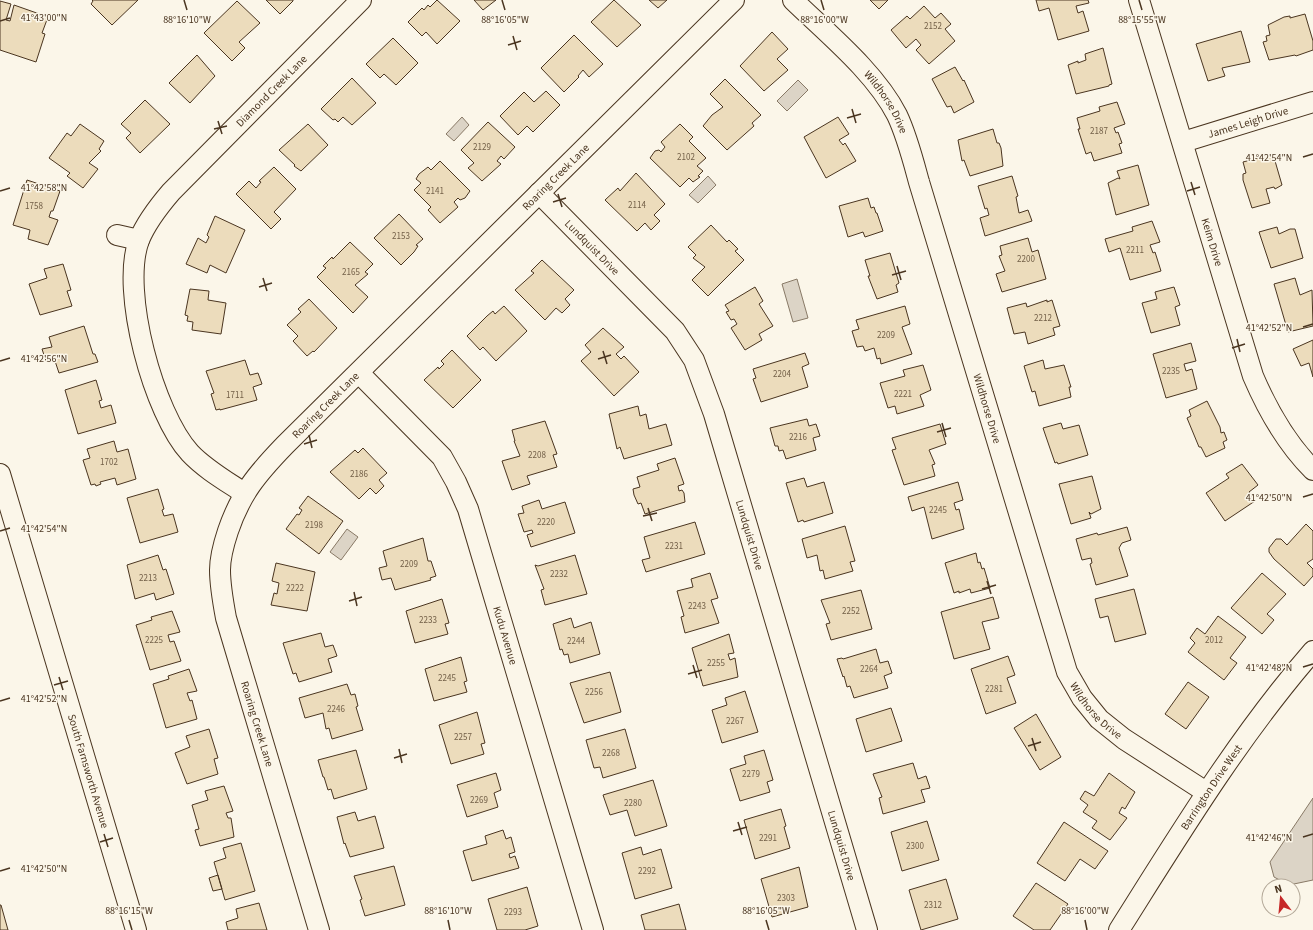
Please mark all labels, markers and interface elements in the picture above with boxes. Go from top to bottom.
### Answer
text: 41°43'00"N [21,11,67,25]
text: 88°16'10"W [163,13,211,27]
text: 88°16'05"W [481,13,529,27]
text: 88°16'00"W [800,13,848,27]
text: 88°15'55"W [1118,13,1166,27]
house number: 2152 [924,20,942,33]
street label: Diamond Creek Lane [232,51,310,130]
street label: Wildhorse Drive [861,67,912,136]
street label: James Leigh Drive [1206,102,1290,141]
house number: 2187 [1090,125,1108,138]
street label: Roaring Creek Lane [519,140,593,214]
house number: 2129 [473,141,491,154]
house number: 2102 [677,151,695,164]
text: 41°42'54"N [1246,151,1292,165]
text: 41°42'58"N [21,181,67,195]
house number: 2141 [426,185,444,198]
house number: 2114 [628,199,646,212]
house number: 1758 [25,200,43,213]
street label: Lundquist Drive [562,216,623,279]
street label: Keim Drive [1198,216,1227,269]
house number: 2153 [392,230,410,243]
house number: 2211 [1126,244,1144,257]
house number: 2200 [1017,253,1035,266]
house number: 2165 [342,266,360,279]
house number: 2212 [1034,312,1052,325]
text: 41°42'52"N [1246,321,1292,335]
house number: 2209 [877,329,895,342]
text: 41°42'56"N [21,352,67,366]
house number: 2235 [1162,365,1180,378]
street label: Roaring Creek Lane [289,368,363,442]
house number: 2204 [773,368,791,381]
street label: Wildhorse Drive [970,372,1005,446]
house number: 2221 [894,388,912,401]
house number: 1711 [226,389,244,402]
house number: 2216 [789,431,807,444]
house number: 2208 [528,449,546,462]
house number: 1702 [100,456,118,469]
house number: 2186 [350,468,368,481]
text: 41°42'50"N [1246,491,1292,505]
street label: Lundquist Drive [732,498,767,572]
house number: 2245 [929,504,947,517]
house number: 2220 [537,516,555,529]
house number: 2198 [305,519,323,532]
text: 41°42'54"N [21,522,67,536]
house number: 2231 [665,540,683,553]
house number: 2209 [400,558,418,571]
house number: 2232 [550,568,568,581]
house number: 2213 [139,572,157,585]
house number: 2222 [286,582,304,595]
house number: 2243 [688,600,706,613]
street label: Kudu Avenue [490,604,521,667]
house number: 2252 [842,605,860,618]
house number: 2233 [419,614,437,627]
house number: 2225 [145,634,163,647]
house number: 2012 [1205,634,1223,647]
house number: 2244 [567,635,585,648]
house number: 2255 [707,657,725,670]
text: 41°42'48"N [1246,661,1292,675]
house number: 2264 [860,663,878,676]
house number: 2245 [438,672,456,685]
street label: Roaring Creek Lane [237,679,277,769]
street label: Wildhorse Drive [1067,679,1126,743]
house number: 2281 [985,683,1003,696]
house number: 2256 [585,686,603,699]
text: 41°42'52"N [21,692,67,706]
house number: 2246 [327,703,345,716]
street label: South Farnsworth Avenue [64,712,113,830]
house number: 2267 [726,715,744,728]
house number: 2257 [454,731,472,744]
street label: Barrington Drive West [1177,741,1245,833]
house number: 2268 [602,747,620,760]
house number: 2279 [742,768,760,781]
house number: 2269 [470,794,488,807]
house number: 2280 [624,797,642,810]
street label: Lundquist Drive [824,809,860,883]
text: 41°42'46"N [1246,831,1292,845]
house number: 2291 [759,832,777,845]
house number: 2300 [906,840,924,853]
text: 41°42'50"N [21,862,67,876]
house number: 2292 [638,865,656,878]
north arrow [1261,878,1301,918]
text: N [1273,881,1284,897]
house number: 2303 [777,892,795,905]
house number: 2312 [924,899,942,912]
text: 88°16'15"W [105,904,153,918]
text: 88°16'10"W [424,904,472,918]
text: 88°16'05"W [742,904,790,918]
text: 88°16'00"W [1061,904,1109,918]
house number: 2293 [504,906,522,919]

